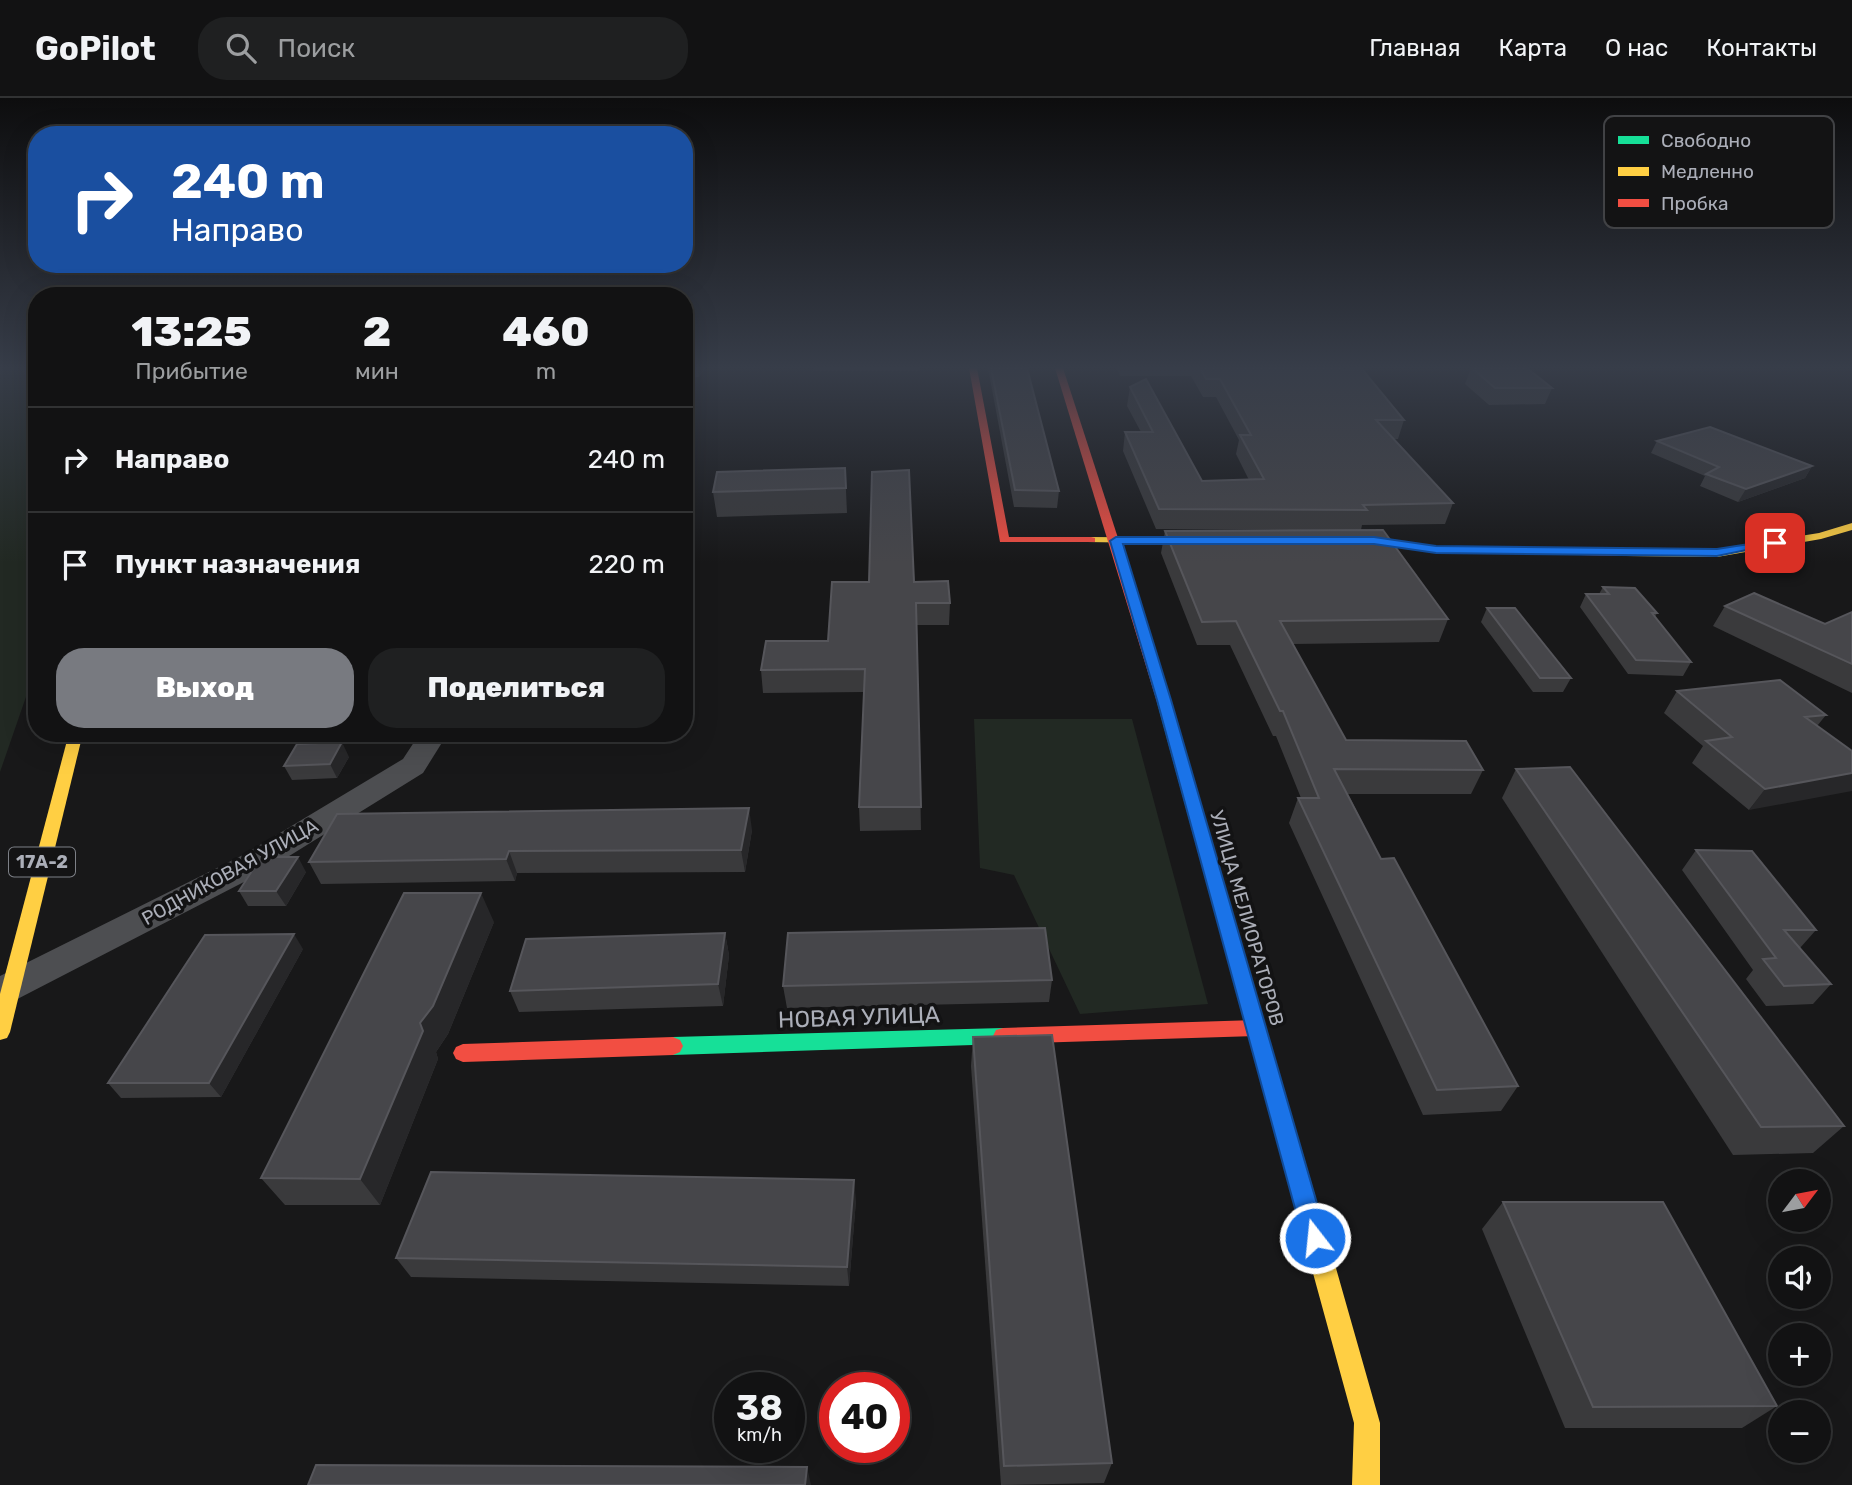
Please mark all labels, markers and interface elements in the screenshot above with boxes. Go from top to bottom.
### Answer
search box [198,17,688,80]
text: GoPilot [35,29,156,68]
icon: search [222,29,260,67]
text: Поиск [278,33,355,64]
text: Главная [1369,34,1461,62]
text: Карта [1499,34,1567,62]
text: О нас [1605,34,1668,62]
text: Контакты [1706,34,1817,62]
legend [1604,116,1834,228]
text: Свободно [1661,129,1751,152]
text: 240 m [171,152,325,210]
icon: right [56,154,147,245]
text: Медленно [1661,160,1754,183]
text: Пробка [1661,192,1729,215]
text: Направо [171,211,304,249]
text: 13:25 [131,307,252,357]
text: 2 [363,307,391,357]
text: 460 [502,307,590,357]
text: Прибытие [135,357,248,385]
text: мин [355,357,399,385]
text: m [536,357,556,385]
icon: right [56,441,94,479]
text: Направо [115,444,229,475]
text: 240 m [588,444,665,475]
pin [1745,513,1805,573]
icon: arrive [1756,524,1794,562]
icon: arrive [56,546,94,584]
text: Пункт назначения [115,549,360,580]
text: 220 m [588,549,665,580]
button: Выход [56,648,354,728]
button: Поделиться [368,648,665,728]
street label: УЛИЦА МЕЛИОРАТОРОВ [1205,808,1289,1028]
street label: РОДНИКОВАЯ УЛИЦА [138,814,322,930]
road number: 17А-2 [9,848,75,876]
street label: НОВАЯ УЛИЦА [778,1000,940,1034]
north arrow [1768,1169,1830,1232]
map controls [1768,1169,1831,1463]
position arrow [1278,1201,1352,1275]
button: sound [1768,1246,1831,1309]
button: + [1768,1323,1831,1386]
speed limit sign: 40 [819,1372,910,1463]
text: 38 [736,1387,783,1429]
button: − [1768,1400,1831,1463]
text: km/h [737,1424,782,1446]

